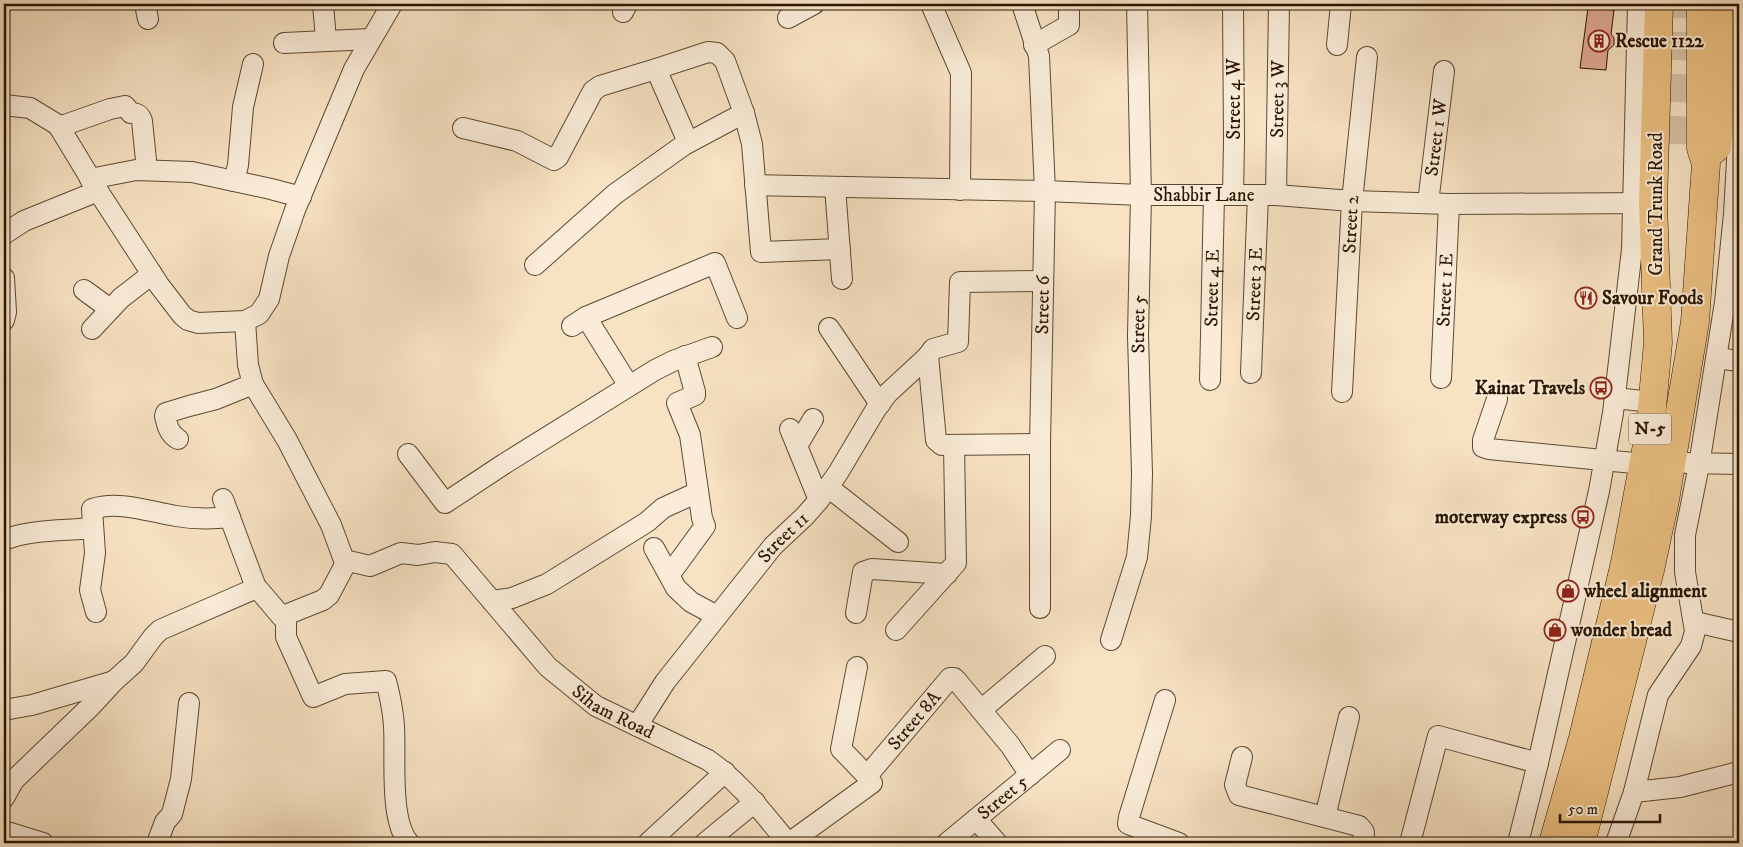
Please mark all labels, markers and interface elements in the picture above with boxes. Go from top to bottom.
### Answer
building icon: Rescue 1122 [1587,29,1611,53]
place label: Rescue 1122 [1615,30,1704,53]
street label: Street 4 W [1223,58,1246,140]
street label: Street 3 W [1265,59,1290,138]
street label: Street 1 W [1420,97,1452,177]
street label: Grand Trunk Road [1645,132,1668,276]
street label: Shabbir Lane [1153,184,1255,207]
street label: Street 2 [1338,193,1364,254]
street label: Street 3 E [1242,247,1267,321]
street label: Street 4 E [1200,249,1224,327]
street label: Street 1 E [1432,253,1458,327]
street label: Street 6 [1031,274,1055,335]
restaurant icon: Savour Foods [1574,286,1598,310]
place label: Savour Foods [1602,287,1704,310]
street label: Street 5 [1126,294,1150,354]
bus stop icon: Kainat Travels [1589,376,1613,400]
place label: Kainat Travels [1475,377,1586,400]
road number: N-5 [1629,414,1671,444]
bus stop icon: moterway express [1571,505,1595,529]
place label: moterway express [1435,506,1568,529]
street label: Street 11 [753,507,813,568]
shop icon: wheel alignment [1556,579,1580,603]
place label: wheel alignment [1583,580,1708,603]
shop icon: wonder bread [1543,618,1567,642]
place label: wonder bread [1570,619,1673,642]
street label: Siham Road [567,680,658,744]
street label: Street 8A [883,685,946,755]
street label: Street 5 [973,769,1033,825]
scale bar [1560,792,1660,824]
text: 50 m [1568,800,1598,819]

